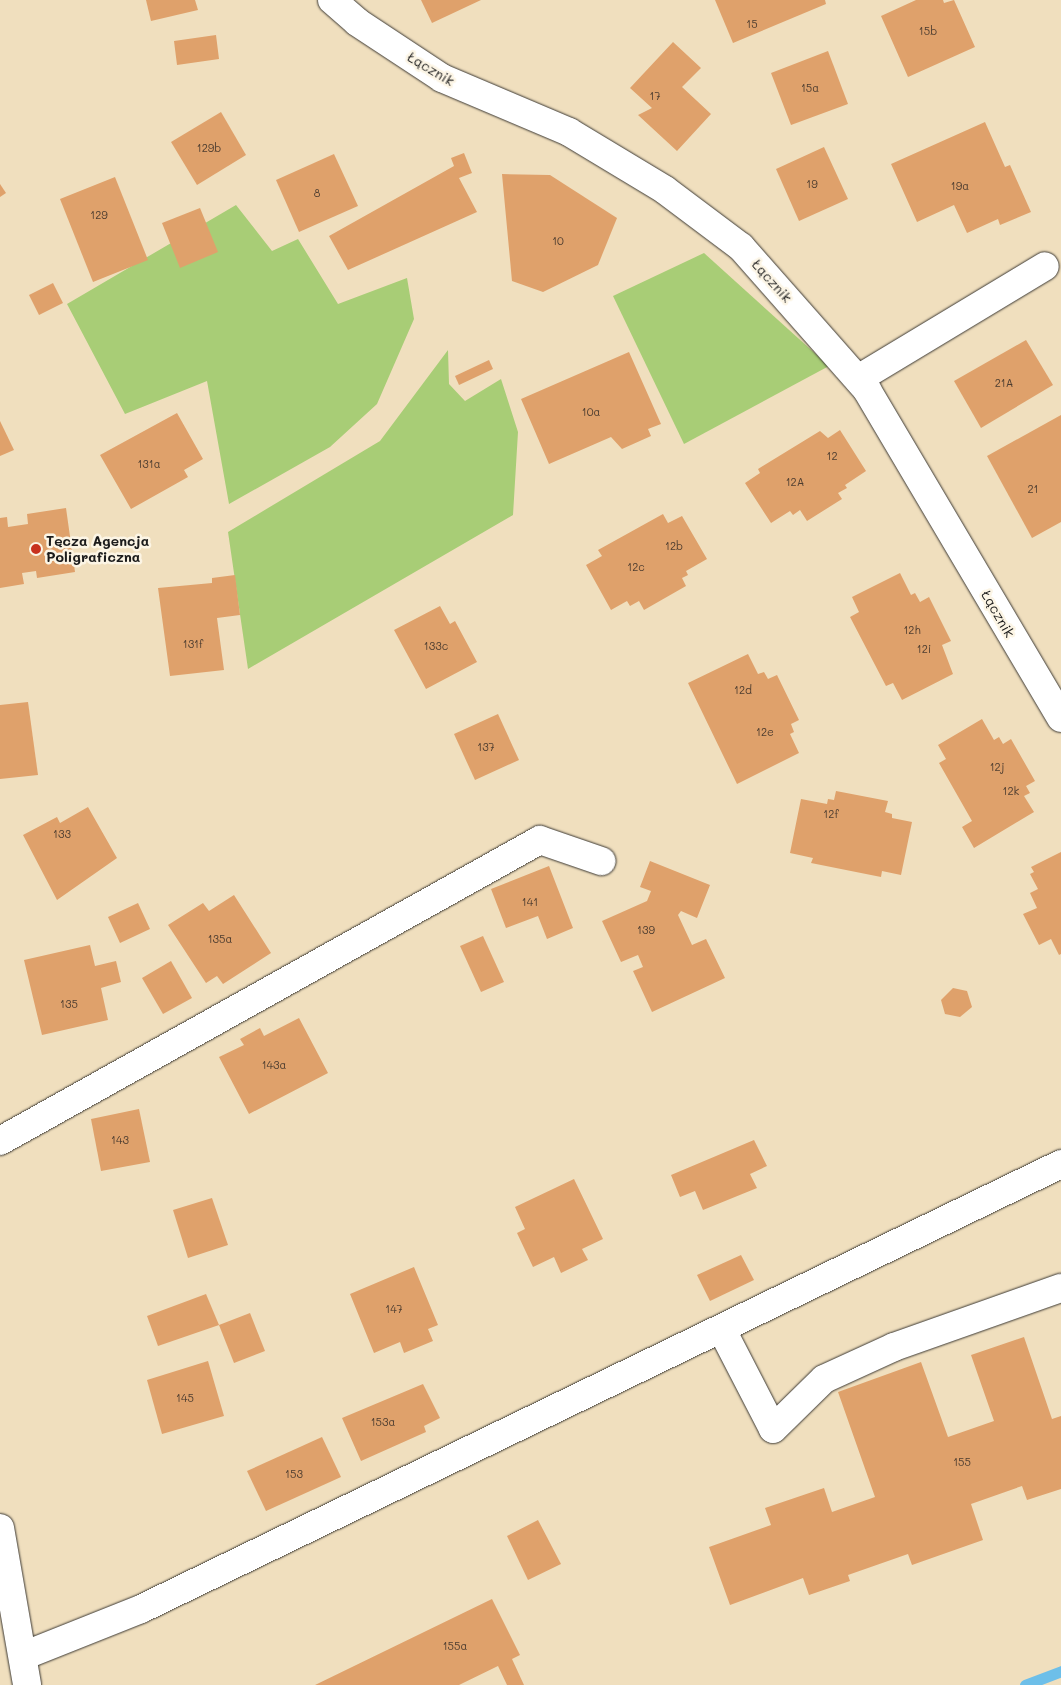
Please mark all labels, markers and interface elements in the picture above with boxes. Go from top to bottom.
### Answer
house number: 15 [746,17,758,31]
house number: 15b [919,24,937,38]
street label: Łącznik [405,49,457,89]
house number: 15a [801,81,819,95]
house number: 17 [649,89,661,103]
house number: 129b [197,141,221,155]
house number: 19 [806,177,818,191]
house number: 19a [951,179,969,193]
house number: 8 [314,186,320,200]
house number: 129 [90,208,108,222]
house number: 10 [552,234,564,248]
street label: Łącznik [749,256,795,306]
house number: 21A [995,376,1013,390]
house number: 10a [582,405,600,419]
house number: 12 [826,449,838,463]
house number: 131a [137,457,161,471]
house number: 12A [786,475,804,489]
house number: 21 [1027,482,1039,496]
place label: Tęcza Agencja Poligraficzna [46,533,149,566]
house number: 12b [665,539,683,553]
marker: Tęcza Agencja Poligraficzna [30,543,42,555]
house number: 12c [627,560,645,574]
street label: Łącznik [978,587,1018,641]
house number: 12h [903,623,921,637]
house number: 131f [183,637,203,651]
house number: 133c [424,639,448,653]
house number: 12i [917,642,931,656]
house number: 12d [734,683,752,697]
house number: 12e [756,725,774,739]
house number: 137 [477,740,495,754]
house number: 12j [990,760,1004,774]
house number: 12k [1003,784,1019,798]
house number: 12f [823,807,839,821]
house number: 133 [53,827,71,841]
house number: 141 [522,895,538,909]
house number: 139 [637,923,655,937]
house number: 135a [208,932,232,946]
house number: 135 [60,997,78,1011]
house number: 143a [262,1058,286,1072]
house number: 143 [111,1133,129,1147]
house number: 147 [385,1302,403,1316]
house number: 145 [176,1391,194,1405]
house number: 153a [371,1415,395,1429]
house number: 155 [953,1455,971,1469]
house number: 153 [285,1467,303,1481]
house number: 155a [443,1639,467,1653]

